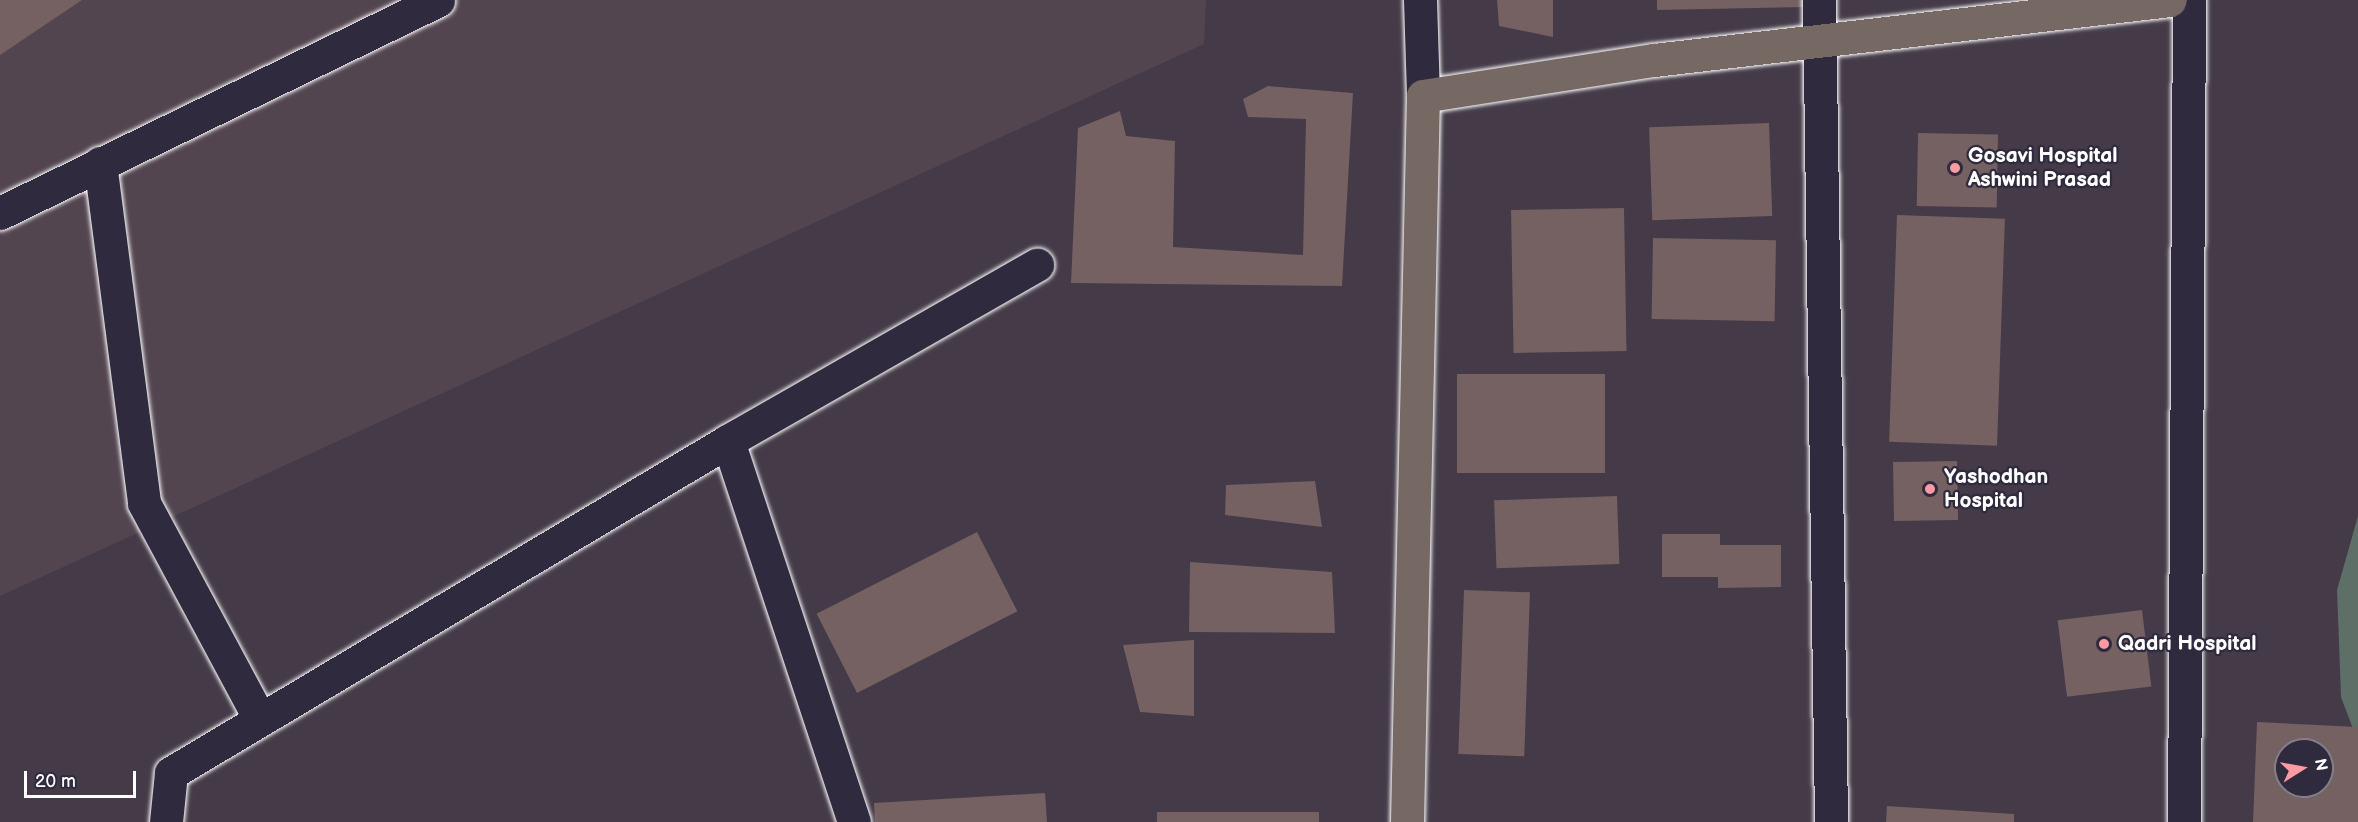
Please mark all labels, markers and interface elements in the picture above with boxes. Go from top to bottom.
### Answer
place label: Gosavi Hospital Ashwini Prasad [1968,143,2118,193]
marker: Gosavi Hospital Ashwini Prasad [1946,159,1964,177]
place label: Yashodhan Hospital [1944,464,2048,514]
marker: Yashodhan Hospital [1921,480,1939,498]
place label: Qadri Hospital [2118,631,2256,657]
marker: Qadri Hospital [2095,635,2113,653]
north arrow [2274,738,2334,798]
text: N [2310,757,2331,773]
scale bar [27,759,140,797]
text: 20 m [35,771,76,792]

